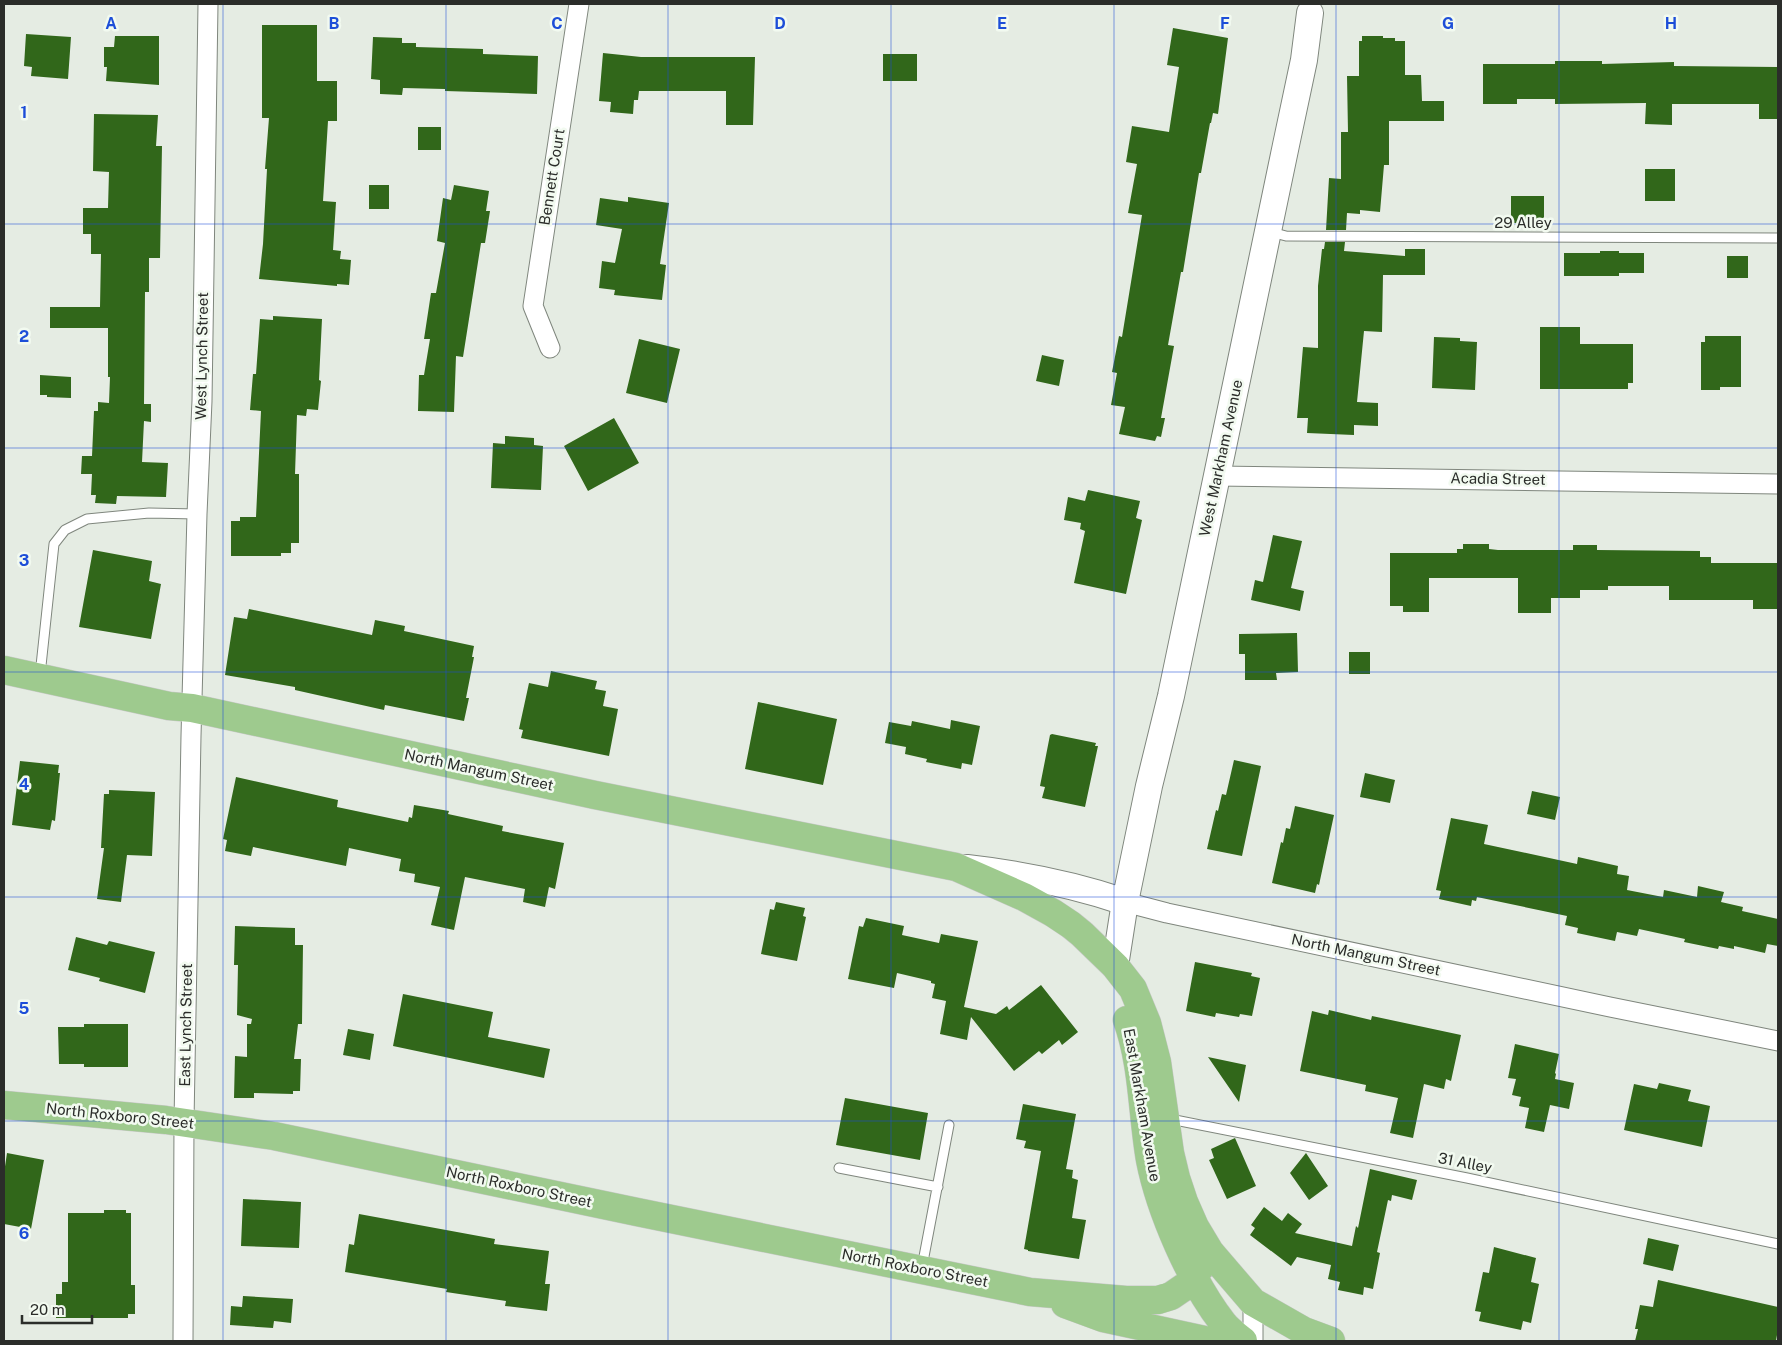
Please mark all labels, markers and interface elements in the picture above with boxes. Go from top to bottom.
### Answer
text: A [105,14,117,33]
text: B [329,14,340,33]
text: C [551,14,563,33]
text: D [774,14,786,33]
text: E [997,14,1007,33]
text: F [1220,14,1230,33]
text: G [1442,14,1454,33]
text: H [1665,14,1677,33]
text: 1 [21,103,27,122]
street label: Bennett Court [535,127,568,226]
street label: 29 Alley [1494,214,1552,231]
street label: West Lynch Street [192,292,211,420]
text: 2 [19,327,29,346]
street label: West Markham Avenue [1196,378,1245,538]
street label: Acadia Street [1450,469,1546,488]
text: 3 [19,551,29,570]
street label: North Mangum Street [403,745,555,794]
text: 4 [19,775,30,794]
street label: North Mangum Street [1290,930,1442,979]
street label: East Lynch Street [176,963,195,1087]
text: 5 [19,999,30,1018]
street label: East Markham Avenue [1121,1027,1164,1183]
street label: North Roxboro Street [45,1099,195,1132]
street label: 31 Alley [1437,1149,1494,1176]
street label: North Roxboro Street [445,1163,594,1210]
text: 6 [19,1224,29,1243]
street label: North Roxboro Street [840,1245,990,1290]
scale bar [22,1292,92,1324]
text: 20 m [30,1301,65,1318]

